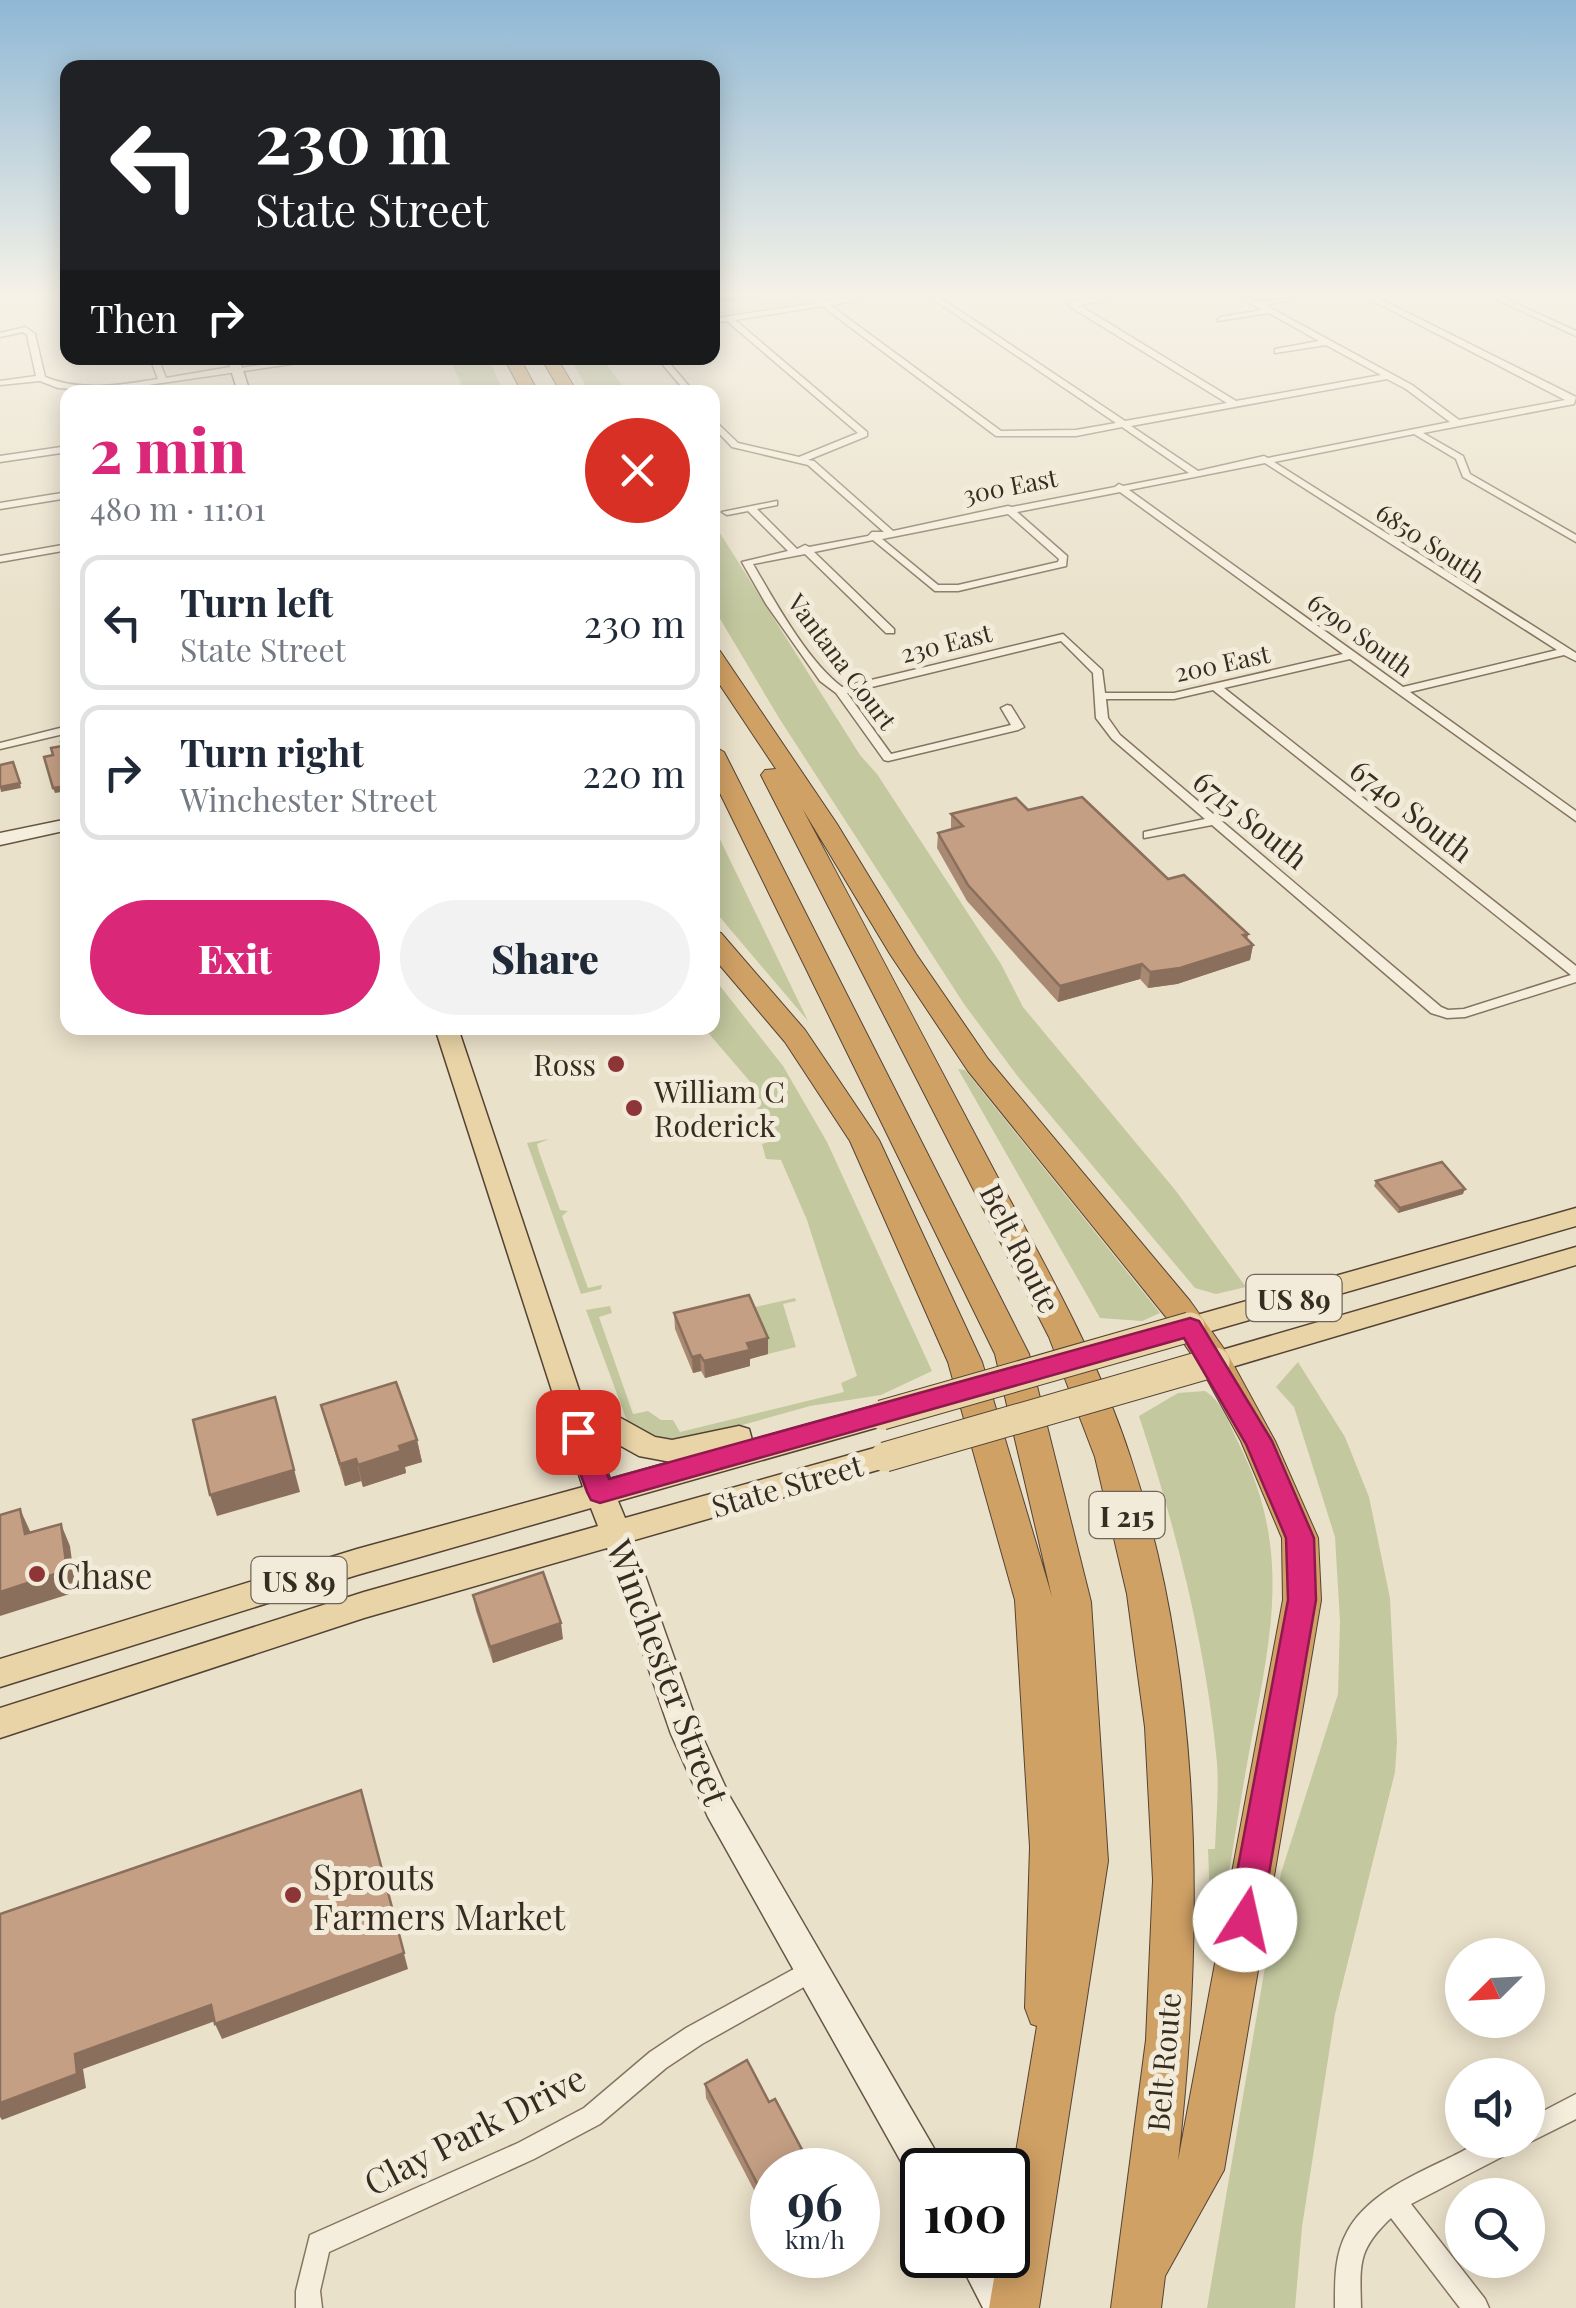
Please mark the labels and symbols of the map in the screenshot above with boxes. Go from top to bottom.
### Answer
street label: 300 East [960,460,1061,510]
street label: 6850 South [1371,495,1492,589]
street label: 6790 South [1302,585,1420,683]
street label: Vantana Court [781,586,905,736]
street label: 230 East [897,615,996,669]
street label: 200 East [1172,636,1273,688]
street label: 6740 South [1342,750,1482,871]
street label: 6715 South [1185,761,1317,878]
place label: Ross [533,1044,596,1084]
marker: Ross [605,1053,627,1075]
place label: William C Roderick [653,1071,785,1145]
marker: William C Roderick [623,1097,645,1119]
street label: Belt Route [972,1177,1070,1319]
road number: US 89 [1246,1275,1342,1321]
pin [536,1390,621,1475]
street label: State Street [707,1444,868,1526]
road number: I 215 [1090,1492,1164,1538]
street label: Winchester Street [596,1532,741,1812]
place label: Chase [57,1551,152,1598]
road number: US 89 [252,1557,346,1603]
marker: Chase [26,1563,48,1585]
place label: Sprouts Farmers Market [313,1852,566,1939]
position arrow [1193,1868,1297,1972]
marker: Sprouts Farmers Market [282,1884,304,1906]
north arrow [1445,1938,1545,2038]
street label: Belt Route [1137,1991,1189,2133]
street label: Clay Park Drive [355,2053,593,2205]
speed limit sign: 100 [900,2148,1030,2278]

